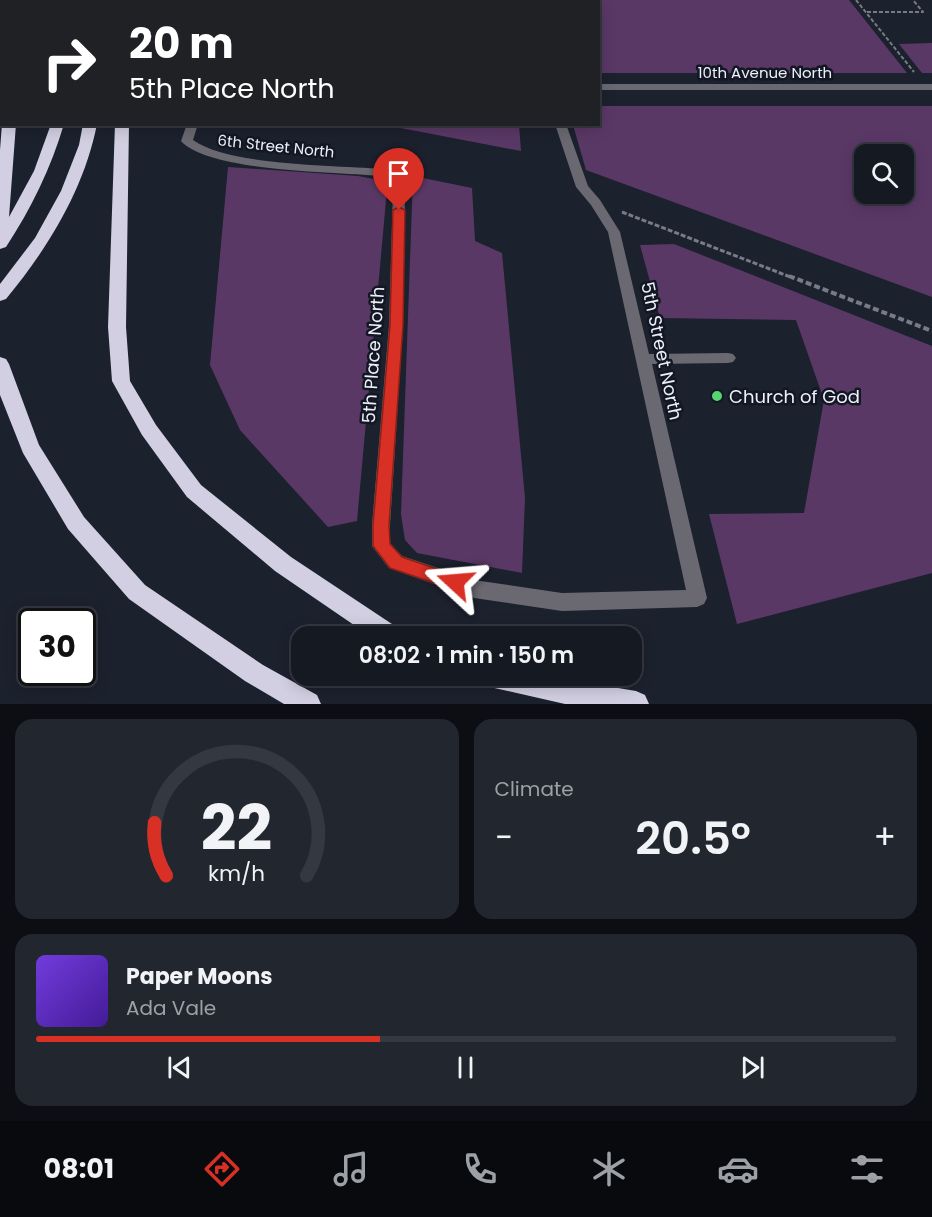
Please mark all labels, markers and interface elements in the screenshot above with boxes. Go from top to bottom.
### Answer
text: 20 m [129,14,234,73]
icon: right [30,24,108,102]
street label: 10th Avenue North [698,62,832,83]
text: 5th Place North [129,70,335,107]
street label: 6th Street North [217,129,335,163]
map controls [854,144,914,204]
button: search [854,144,914,204]
pin [373,148,424,210]
icon: arrive [382,157,415,190]
street label: 5th Street North [635,280,689,422]
street label: 5th Place North [356,286,390,424]
place label: Church of God [729,384,860,409]
marker: Church of God [710,389,724,403]
position arrow [423,550,487,614]
speed limit sign: 30 [18,608,96,686]
text: 08:02 · 1 min · 150 m [359,640,574,671]
text: Climate [495,775,574,803]
text: 22 [201,784,272,872]
text: 20.5° [635,807,751,870]
text: − [495,814,513,861]
text: + [873,814,896,861]
text: km/h [208,858,265,889]
text: Paper Moons [126,961,273,992]
text: Ada Vale [126,994,216,1022]
icon: previous [163,1051,196,1084]
icon: pause [449,1051,482,1084]
icon: next [736,1051,769,1084]
icon: directions [201,1148,243,1190]
icon: music [330,1148,372,1190]
icon: phone [459,1148,501,1190]
icon: climate [588,1148,630,1190]
icon: car [717,1148,759,1190]
icon: filters [846,1148,888,1190]
text: 08:01 [44,1150,114,1187]

